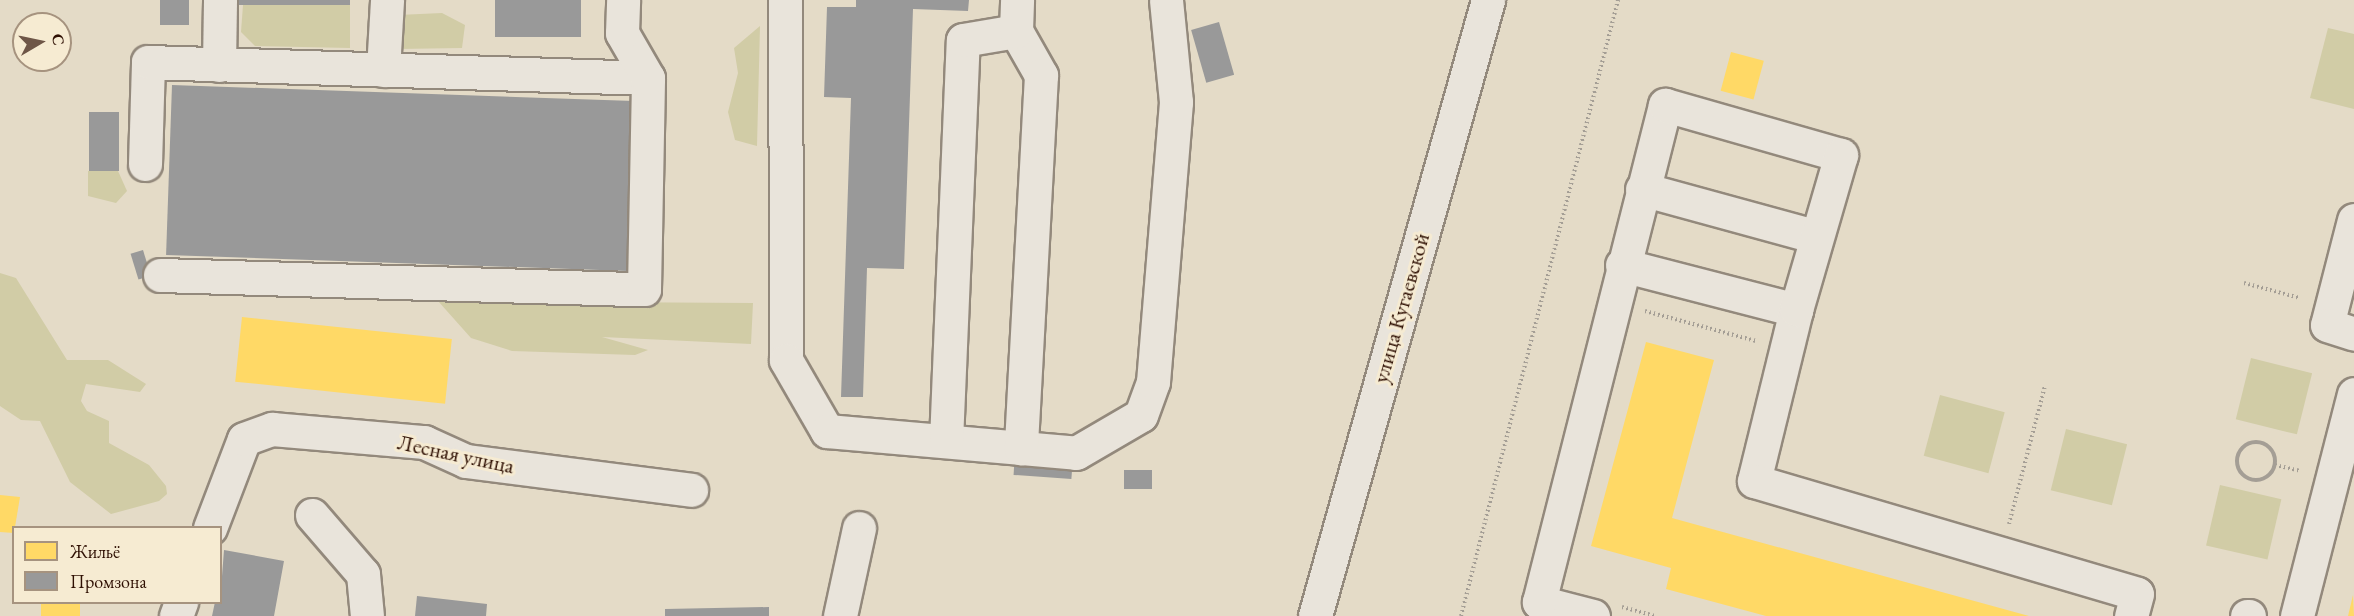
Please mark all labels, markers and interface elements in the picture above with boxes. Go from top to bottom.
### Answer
north arrow [12,12,72,72]
text: С [47,32,70,47]
street label: улица Кугаевской [1367,230,1435,386]
street label: Лесная улица [395,429,517,479]
legend [12,526,222,604]
text: Жильё [70,540,120,563]
text: Промзона [70,570,147,593]

